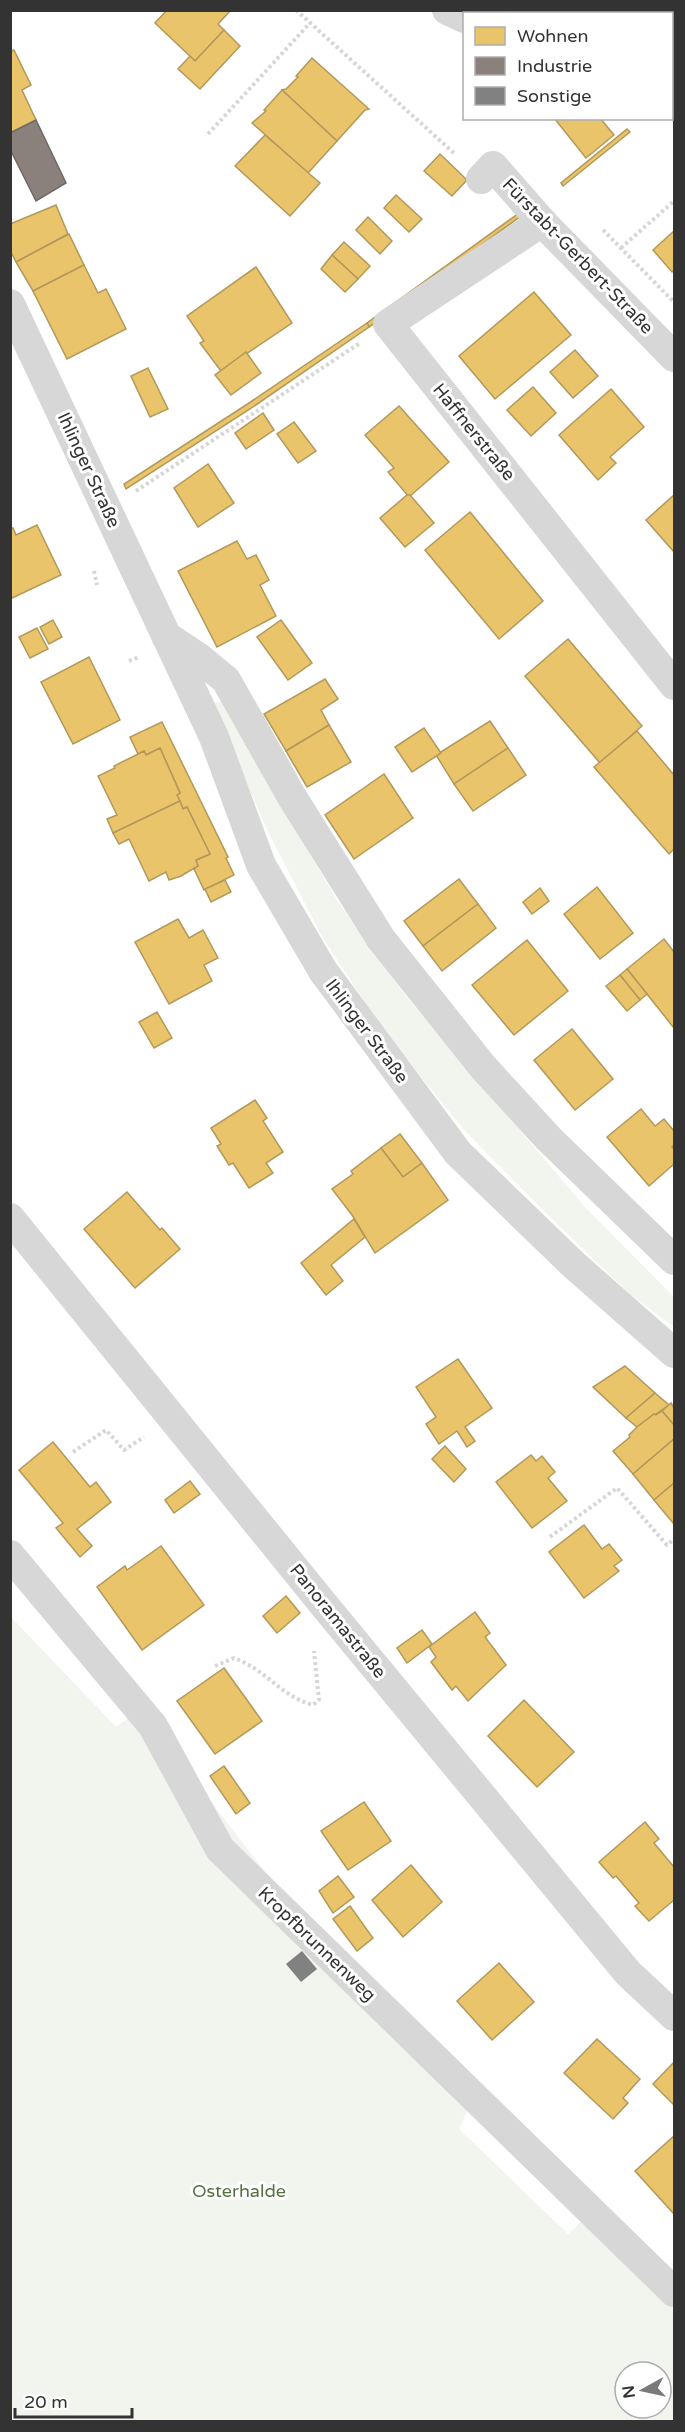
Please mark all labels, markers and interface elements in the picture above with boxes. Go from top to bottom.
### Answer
legend [463,12,673,120]
text: Wohnen [517,25,588,47]
text: Industrie [517,55,592,77]
text: Sonstige [517,85,591,107]
street label: Fürstabt-Gerbert-Straße [498,174,658,338]
street label: Haffnerstraße [428,379,520,485]
street label: Ihlinger Straße [53,409,125,531]
street label: Ihlinger Straße [321,975,413,1087]
street label: Panoramastraße [285,1559,391,1683]
street label: Kropfbrunnenweg [253,1882,381,2006]
park label: Osterhalde [192,2180,286,2202]
north arrow [613,2360,673,2420]
scale bar [15,2381,132,2419]
text: N [618,2384,640,2400]
text: 20 m [24,2391,68,2413]

